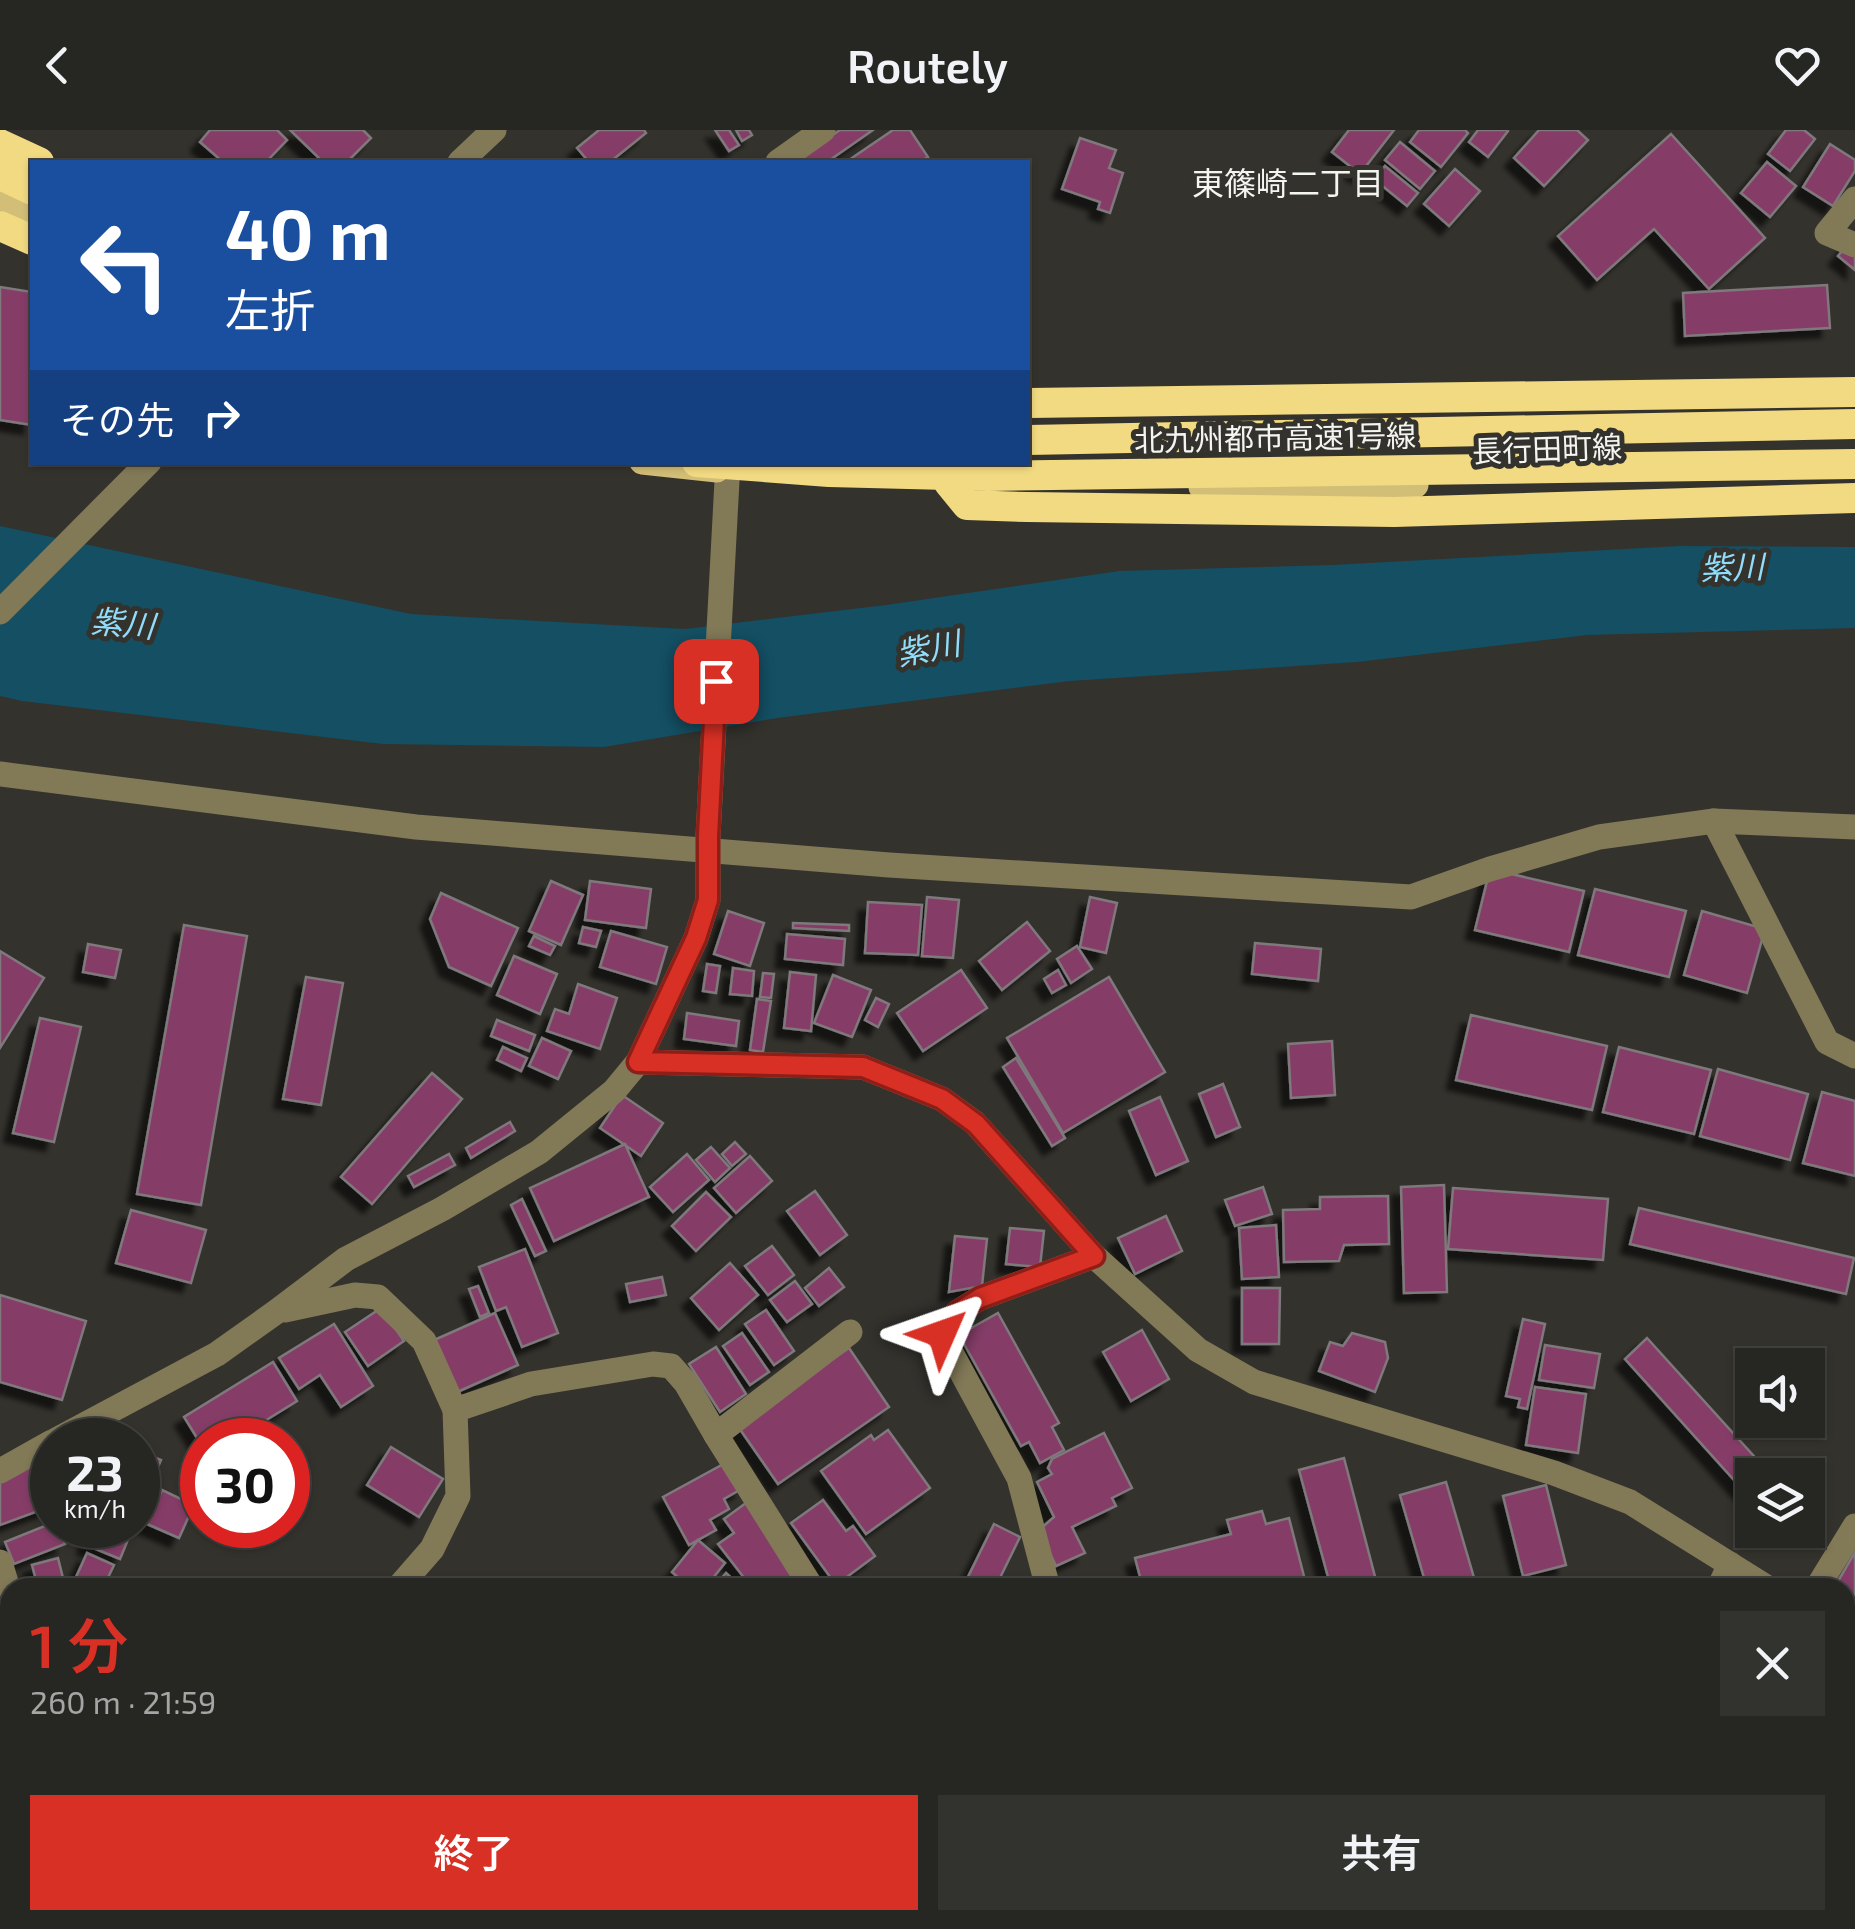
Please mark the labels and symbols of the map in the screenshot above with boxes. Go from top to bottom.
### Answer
district label: 東篠崎二丁目 [1192,163,1384,201]
street label: 北九州都市高速1号線 [1134,417,1416,457]
street label: 長行田町線 [1471,427,1623,469]
water label: 紫川 [1699,546,1768,586]
water label: 紫川 [89,600,160,644]
water label: 紫川 [893,622,966,672]
pin [674,639,759,724]
position arrow [890,1282,994,1386]
speed limit sign: 30 [180,1418,310,1548]

